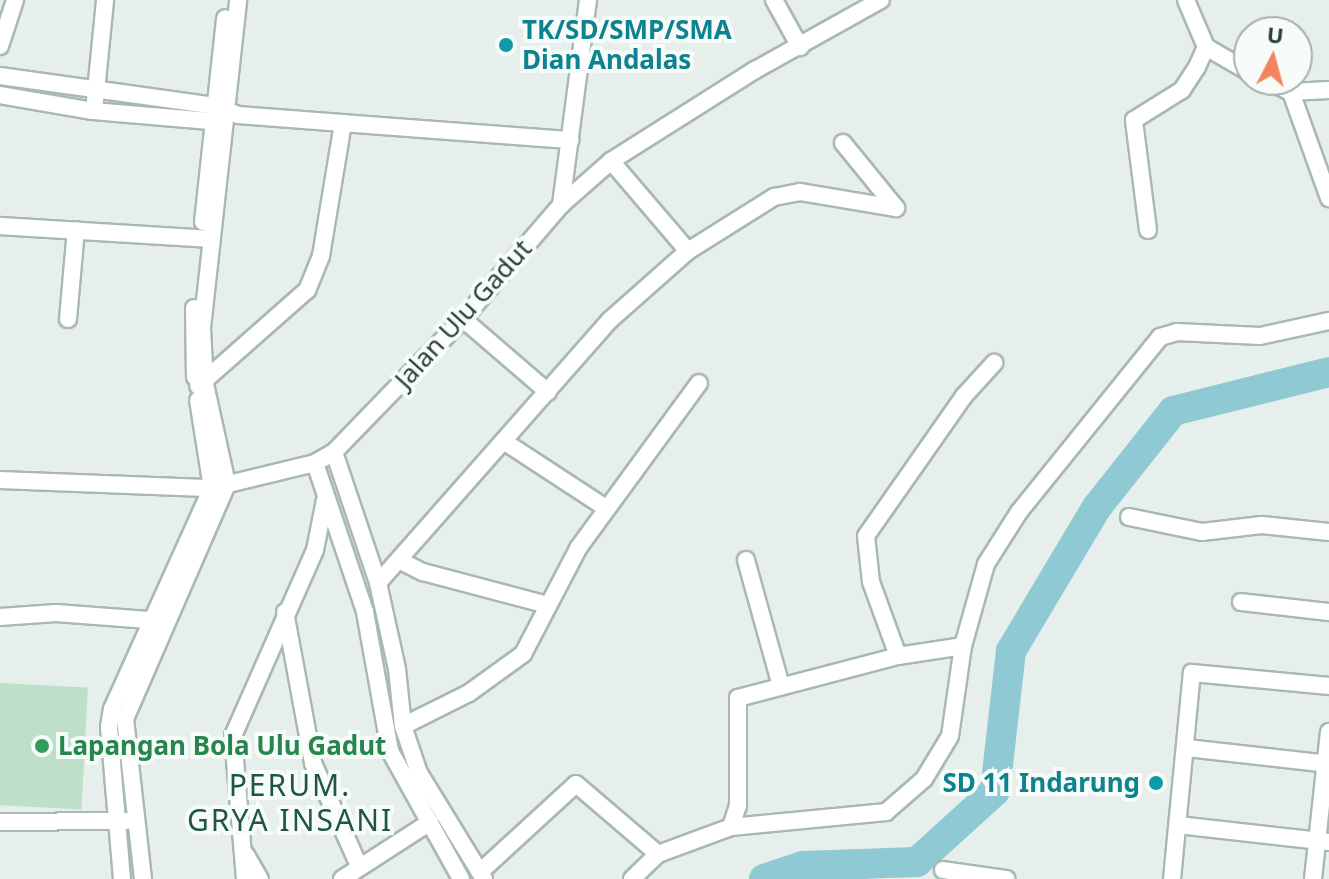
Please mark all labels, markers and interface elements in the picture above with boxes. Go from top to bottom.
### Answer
place label: TK/SD/SMP/SMA Dian Andalas [522,14,732,76]
north arrow [1233,16,1313,96]
text: U [1265,18,1285,50]
marker: TK/SD/SMP/SMA Dian Andalas [497,36,515,54]
street label: Jalan Ulu Gadut [388,233,538,395]
place label: Lapangan Bola Ulu Gadut [58,730,386,762]
marker: Lapangan Bola Ulu Gadut [33,737,51,755]
district label: PERUM. GRYA INSANI [187,767,393,838]
place label: SD 11 Indarung [943,767,1140,799]
marker: SD 11 Indarung [1147,774,1165,792]

